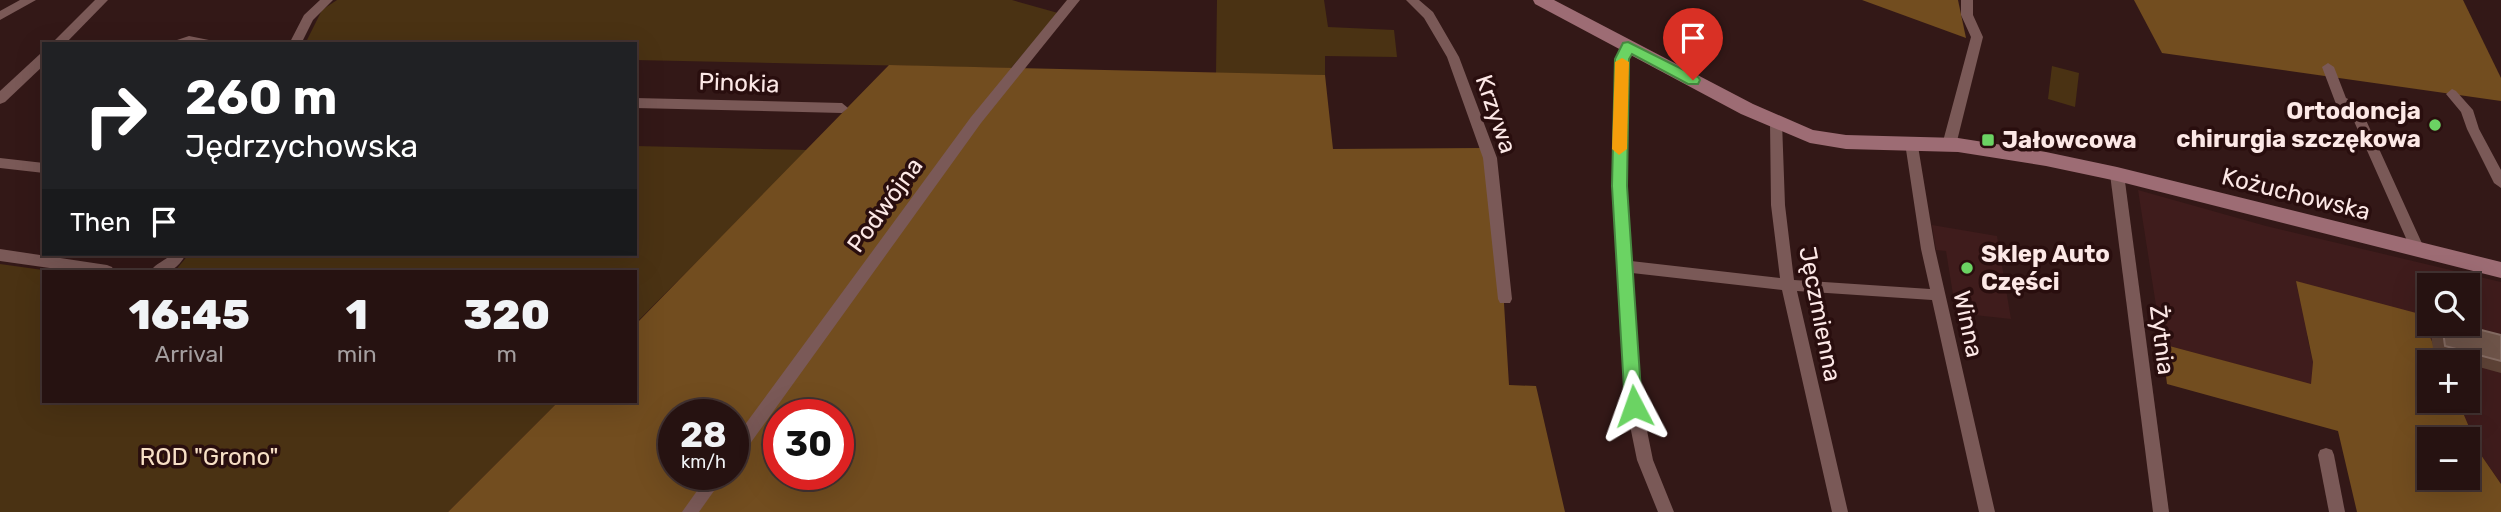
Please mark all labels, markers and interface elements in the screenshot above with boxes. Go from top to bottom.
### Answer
pin [1663,8,1723,80]
icon: arrive [1674,19,1712,57]
text: 260 m [185,68,337,126]
street label: Pinokia [698,68,780,98]
icon: right [70,70,161,161]
street label: Krzywa [1470,71,1522,157]
place label: Ortodoncja chirurgia szczękowa [2176,97,2421,153]
marker: Ortodoncja chirurgia szczękowa [2427,117,2443,133]
place label: Jałowcowa [2002,126,2137,154]
text: Jędrzychowska [185,127,418,165]
marker: Jałowcowa [1980,132,1996,148]
street label: Podwójna [841,152,929,258]
street label: Kożuchowska [2219,162,2373,226]
icon: arrive [145,203,183,241]
text: Then [70,207,131,238]
place label: Sklep Auto Części [1981,240,2110,296]
street label: Jęczmienna [1793,244,1847,384]
marker: Sklep Auto Części [1959,260,1975,276]
map controls [2417,273,2480,490]
button: search [2417,273,2480,336]
street label: Winna [1947,288,1989,360]
text: 16:45 [129,290,250,340]
text: 1 [346,290,368,340]
text: 320 [464,290,550,340]
street label: Żytnia [2144,304,2180,376]
text: Arrival [155,340,224,368]
text: min [337,340,377,368]
text: m [497,340,517,368]
button: + [2417,350,2480,413]
position arrow [1597,369,1671,443]
speed limit sign: 30 [763,399,854,490]
text: 28 [680,414,727,456]
button: − [2417,427,2480,490]
park label: ROD "Grono" [140,443,278,471]
text: km/h [681,451,726,473]

